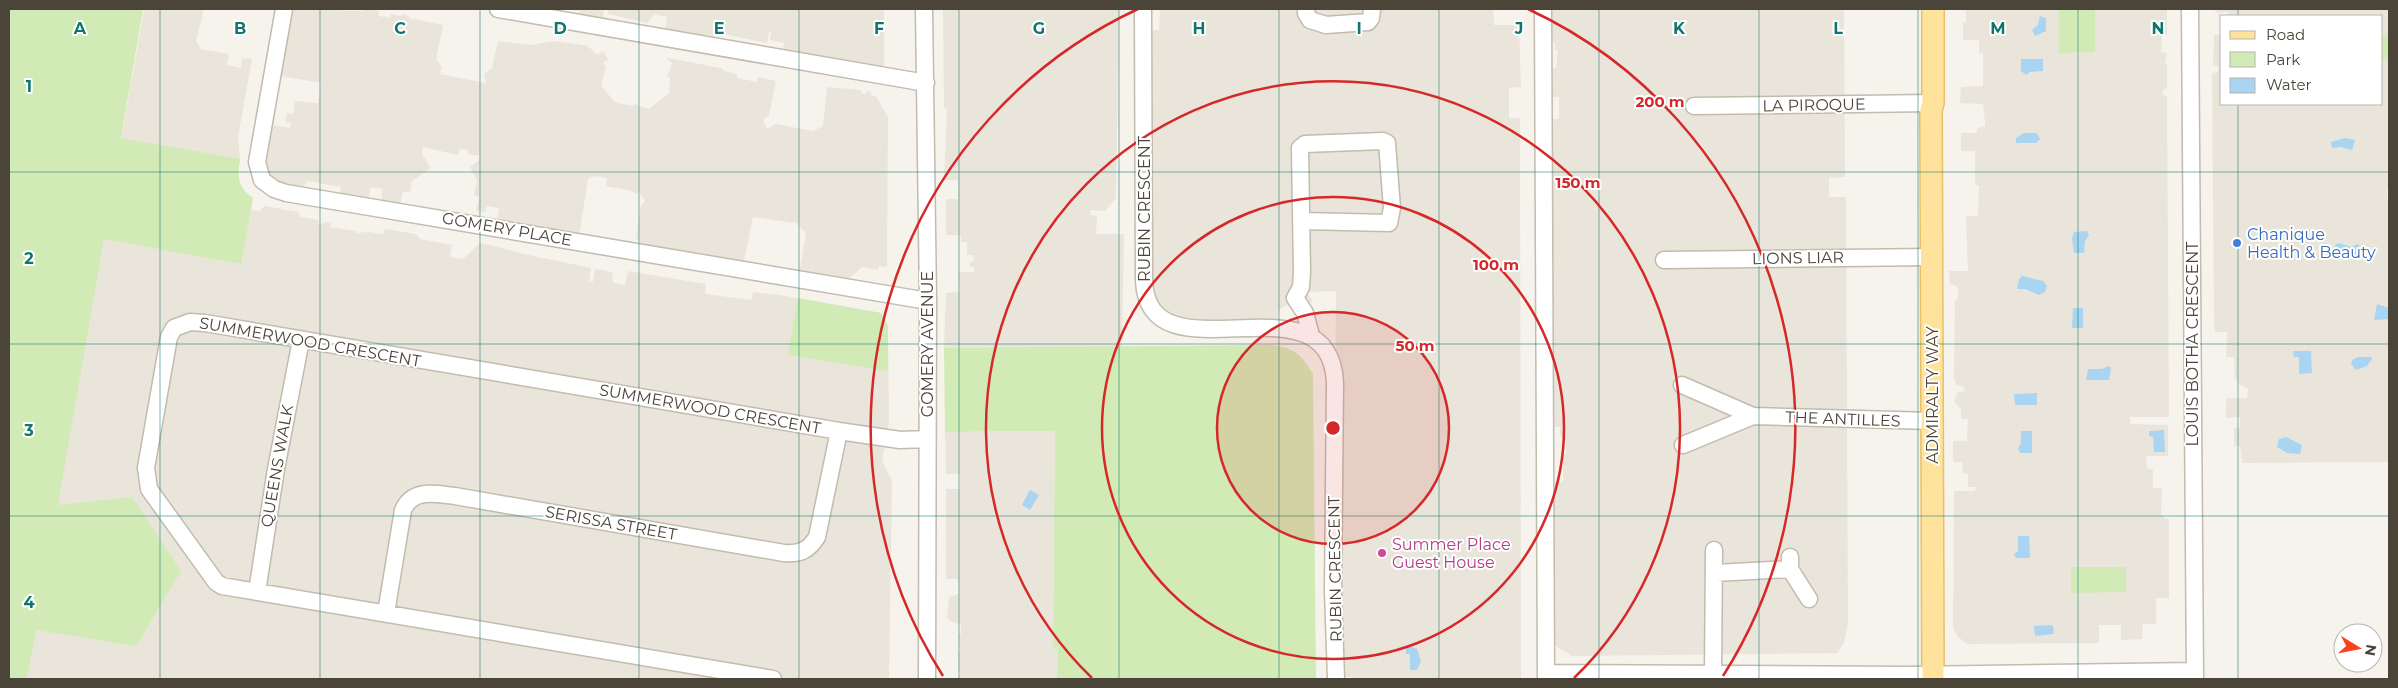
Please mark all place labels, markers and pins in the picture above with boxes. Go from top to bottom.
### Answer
place label: Chanique Health & Beauty [2247,225,2376,262]
marker: Chanique Health & Beauty [2231,237,2243,249]
centre of rings [1324,419,1342,437]
place label: Summer Place Guest House [1392,535,1511,572]
marker: Summer Place Guest House [1376,547,1388,559]

